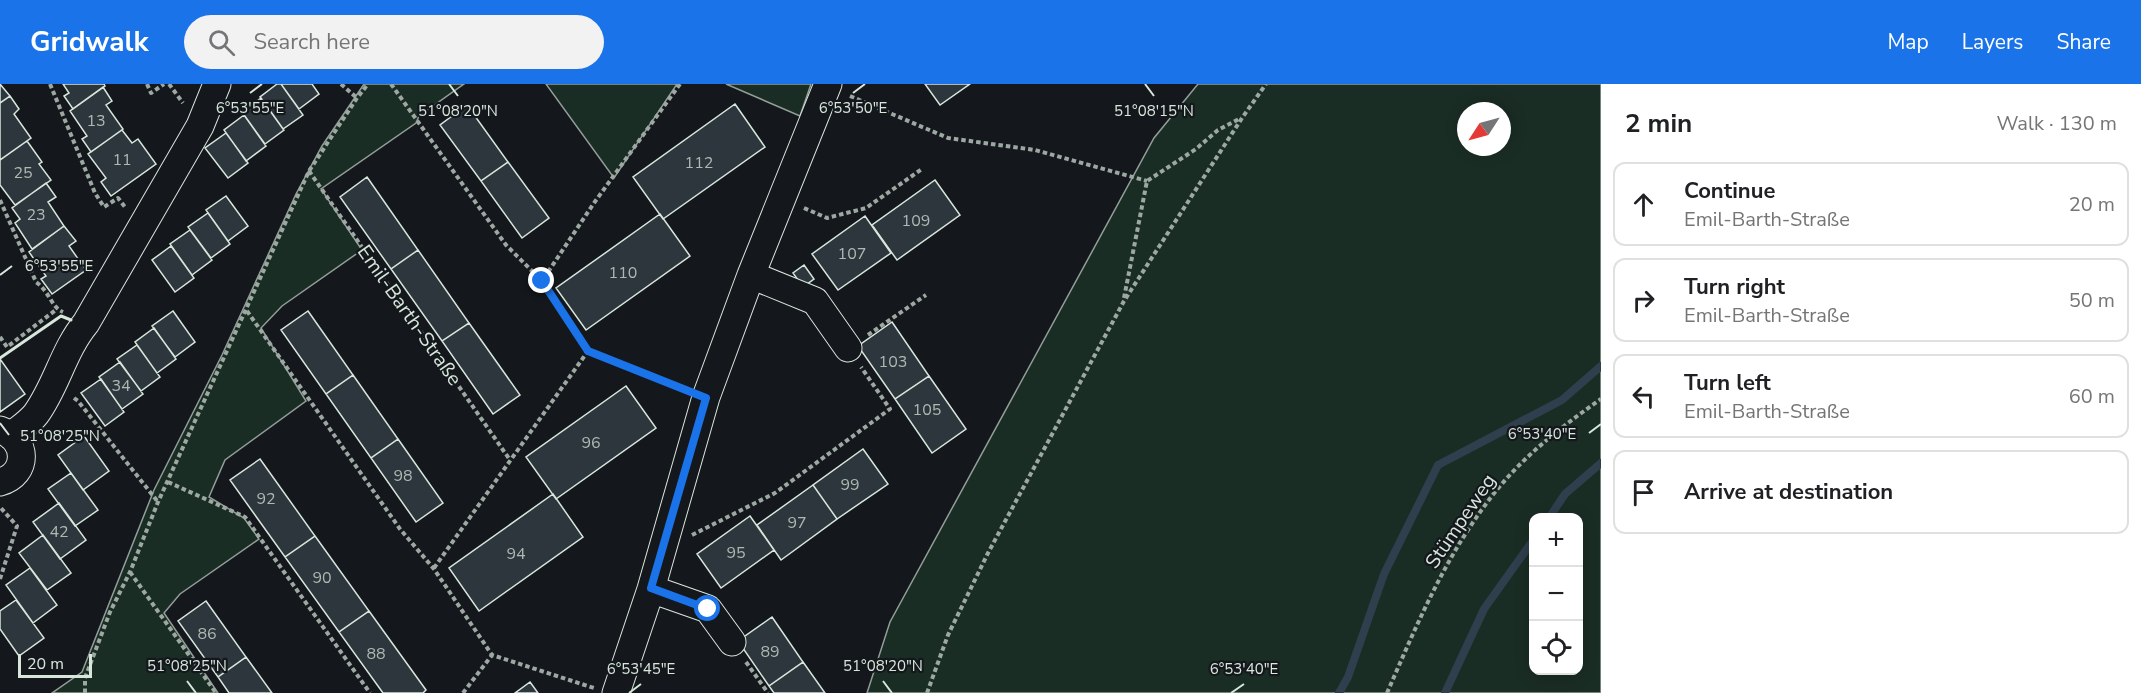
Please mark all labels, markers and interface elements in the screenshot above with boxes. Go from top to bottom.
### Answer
search box [184,15,604,69]
text: Gridwalk [30,23,148,61]
icon: search [205,26,238,59]
text: Search here [253,27,370,57]
text: Map [1887,28,1929,56]
text: Layers [1962,28,2023,56]
text: Share [2056,28,2111,56]
text: 6°53'55"E [216,98,284,118]
text: 6°53'50"E [819,98,887,118]
text: 51°08'20"N [418,101,498,121]
text: 51°08'15"N [1114,101,1194,121]
north arrow [1457,102,1511,156]
text: 2 min [1625,106,1692,141]
house number: 13 [86,110,106,132]
text: Walk · 130 m [1997,110,2117,137]
house number: 11 [112,149,132,171]
house number: 112 [685,152,713,174]
house number: 25 [13,162,33,184]
text: Continue [1684,176,1775,206]
icon: ahead [1627,188,1660,221]
text: 20 m [2069,191,2115,218]
house number: 23 [26,204,46,226]
text: Emil-Barth-Straße [1684,206,1850,233]
house number: 109 [902,210,930,232]
street label: Emil-Barth-Straße [351,240,468,391]
house number: 107 [838,243,866,265]
text: 6°53'55"E [25,256,93,276]
house number: 110 [609,262,637,284]
route end [528,267,554,293]
text: Turn right [1684,272,1785,302]
icon: right [1627,284,1660,317]
text: 50 m [2069,287,2115,314]
text: Emil-Barth-Straße [1684,302,1850,329]
house number: 103 [879,351,907,373]
text: Turn left [1684,368,1771,398]
house number: 34 [111,375,131,397]
icon: left [1627,380,1660,413]
text: 60 m [2069,383,2115,410]
text: Emil-Barth-Straße [1684,398,1850,425]
house number: 105 [913,399,941,421]
text: 6°53'40"E [1508,424,1576,444]
text: 51°08'25"N [20,426,100,446]
house number: 96 [581,432,601,454]
house number: 98 [393,465,413,487]
street label: Stümpeweg [1419,469,1502,574]
house number: 99 [840,474,860,496]
icon: arrive [1627,476,1660,509]
text: Arrive at destination [1684,477,1893,507]
house number: 92 [256,488,276,510]
house number: 97 [787,512,807,534]
map controls [1529,513,1583,675]
button: + [1529,513,1583,567]
house number: 42 [49,521,69,543]
house number: 95 [726,542,746,564]
house number: 94 [506,543,526,565]
house number: 90 [312,567,332,589]
button: − [1529,567,1583,621]
route start [694,595,720,621]
button: locate [1529,621,1583,675]
house number: 86 [197,623,217,645]
house number: 89 [760,641,780,663]
house number: 88 [366,643,386,665]
scale bar [18,651,92,678]
text: 20 m [27,653,64,675]
text: 51°08'25"N [147,656,227,676]
text: 51°08'20"N [843,656,923,676]
text: 6°53'45"E [607,659,675,679]
text: 6°53'40"E [1210,659,1278,679]

